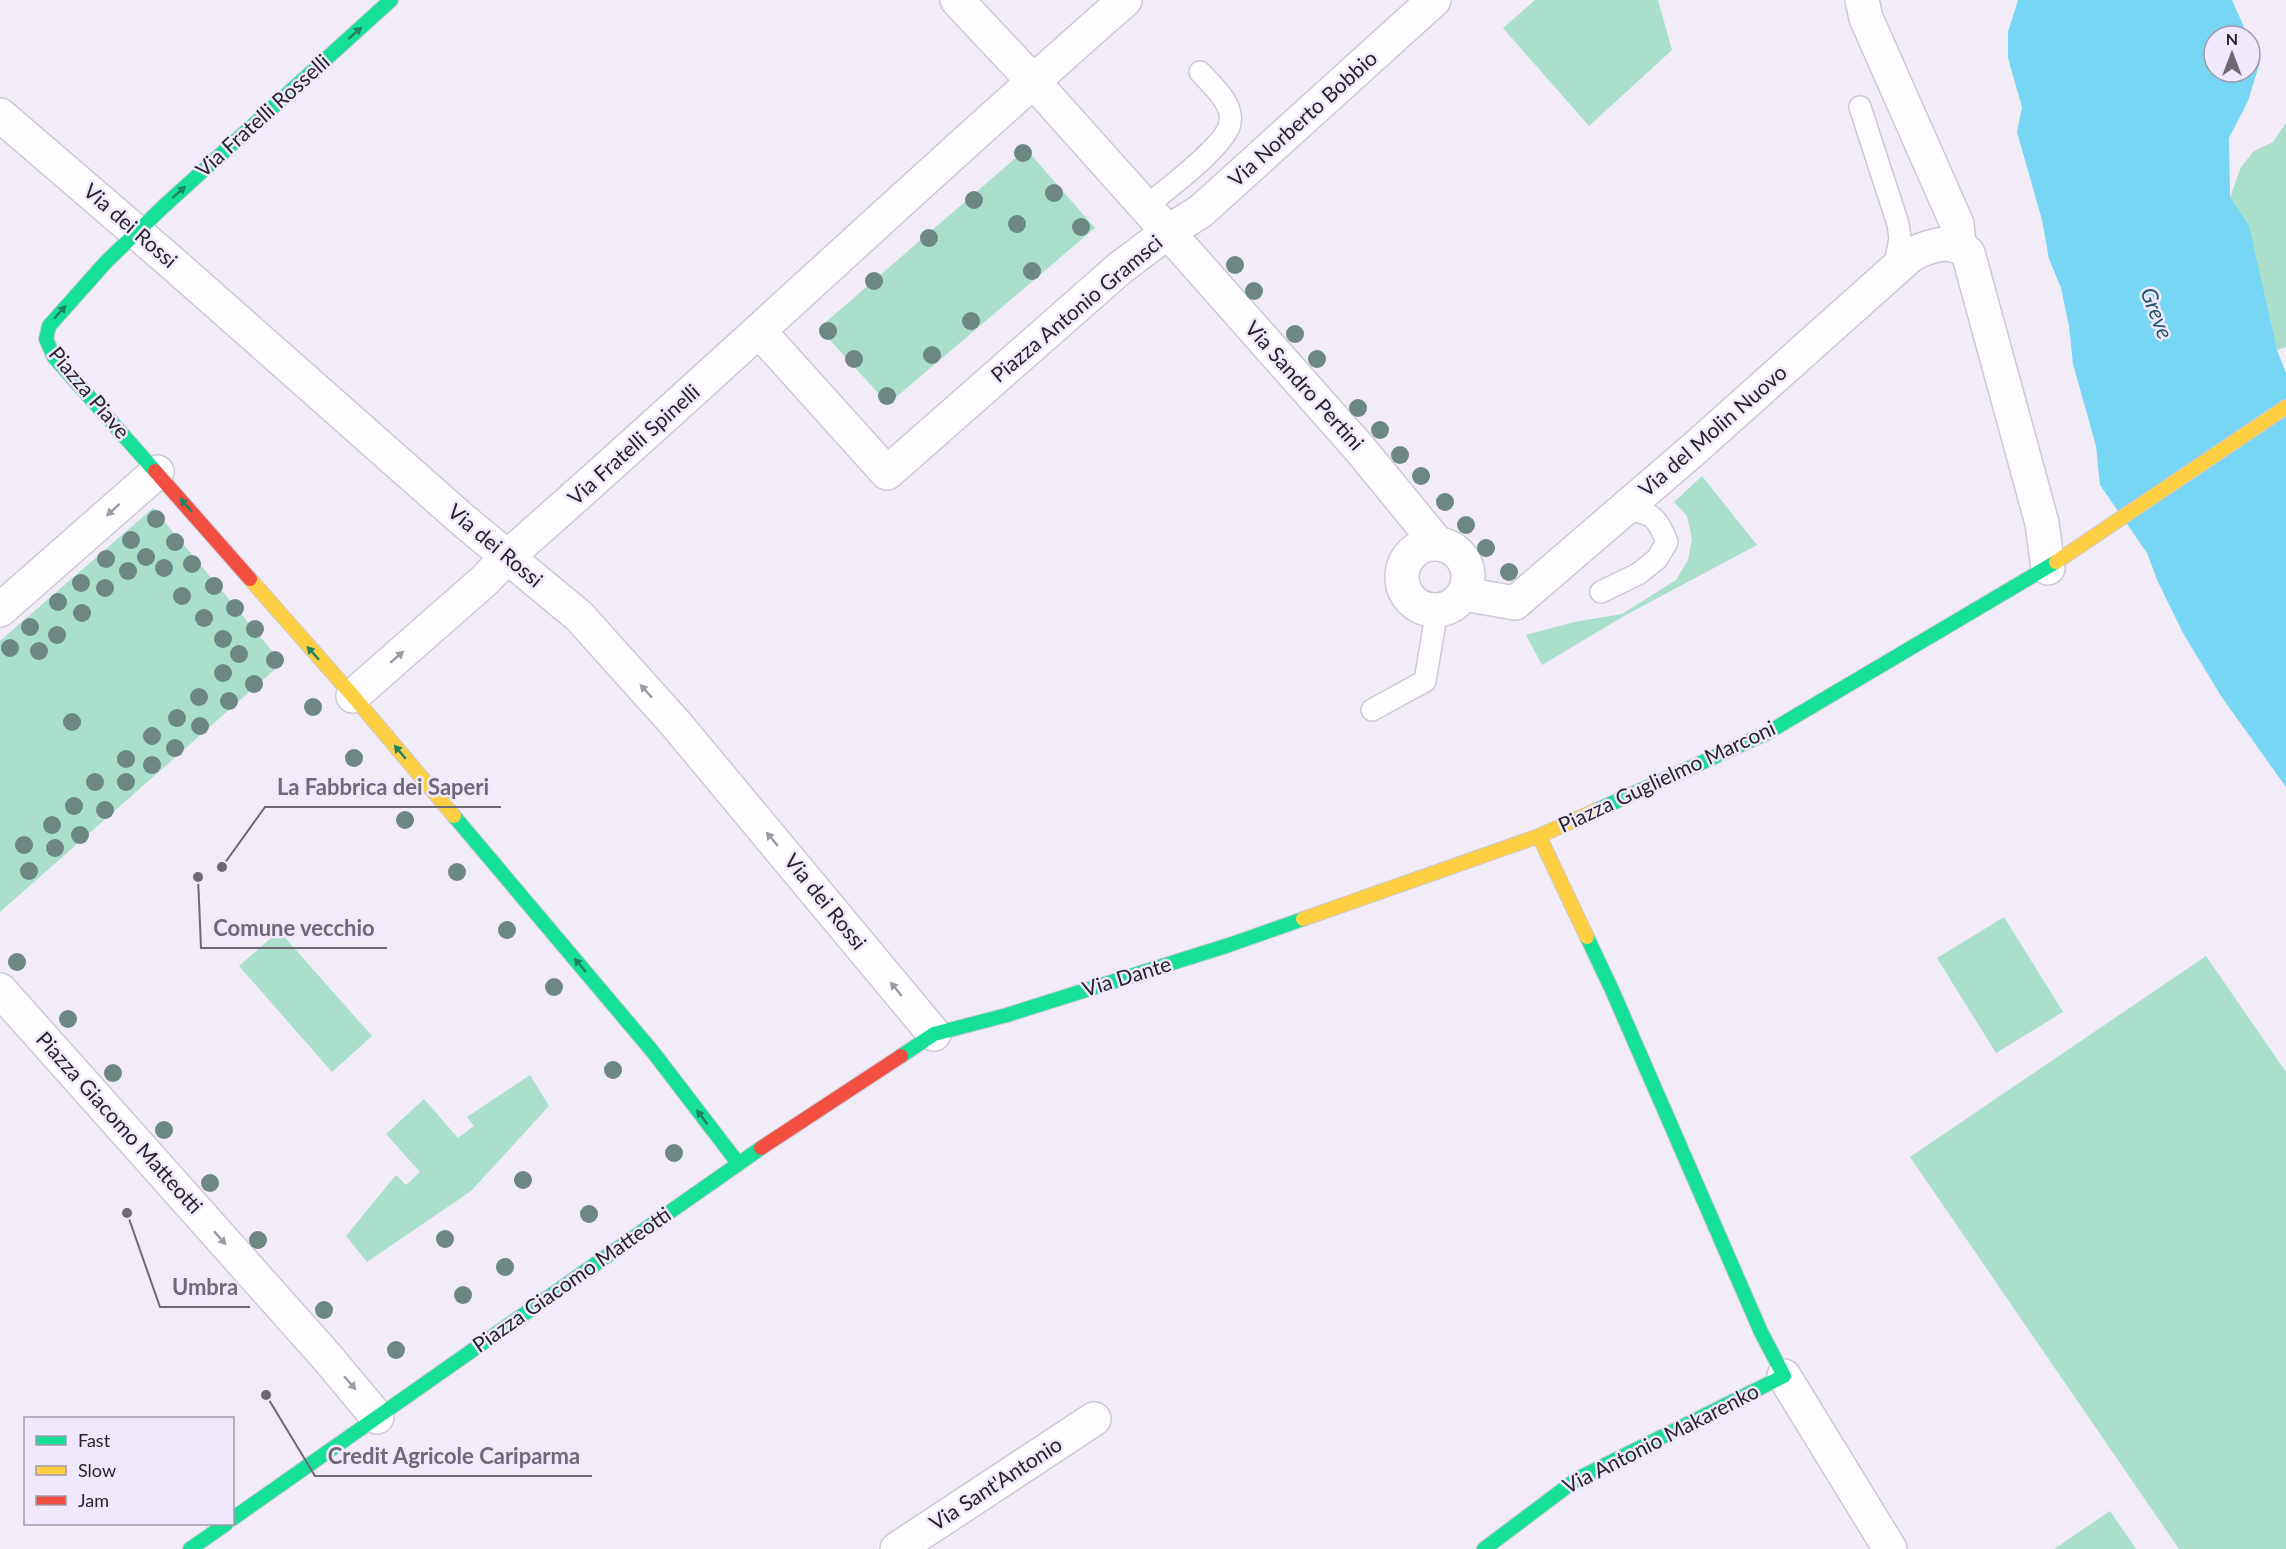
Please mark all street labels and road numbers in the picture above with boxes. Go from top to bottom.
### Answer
street label: Via Norberto Bobbio [1223,45,1382,191]
street label: Via Fratelli Rosselli [190,48,334,181]
street label: Via dei Rossi [79,177,183,272]
street label: Piazza Antonio Gramsci [985,229,1167,387]
street label: Via Sandro Pertini [1241,315,1370,455]
street label: Piazza Piave [44,341,136,443]
street label: Via del Molin Nuovo [1633,359,1791,501]
street label: Via Fratelli Spinelli [562,378,704,510]
street label: Via dei Rossi [444,498,548,592]
street label: Piazza Guglielmo Marconi [1554,714,1779,837]
street label: Via dei Rossi [780,848,872,954]
street label: Via Dante [1079,950,1174,1001]
street label: Piazza Giacomo Matteotti [32,1026,208,1218]
street label: Piazza Giacomo Matteotti [467,1201,675,1357]
street label: Via Antonio Makarenko [1558,1377,1762,1498]
street label: Via Sant'Antonio [924,1431,1066,1535]

